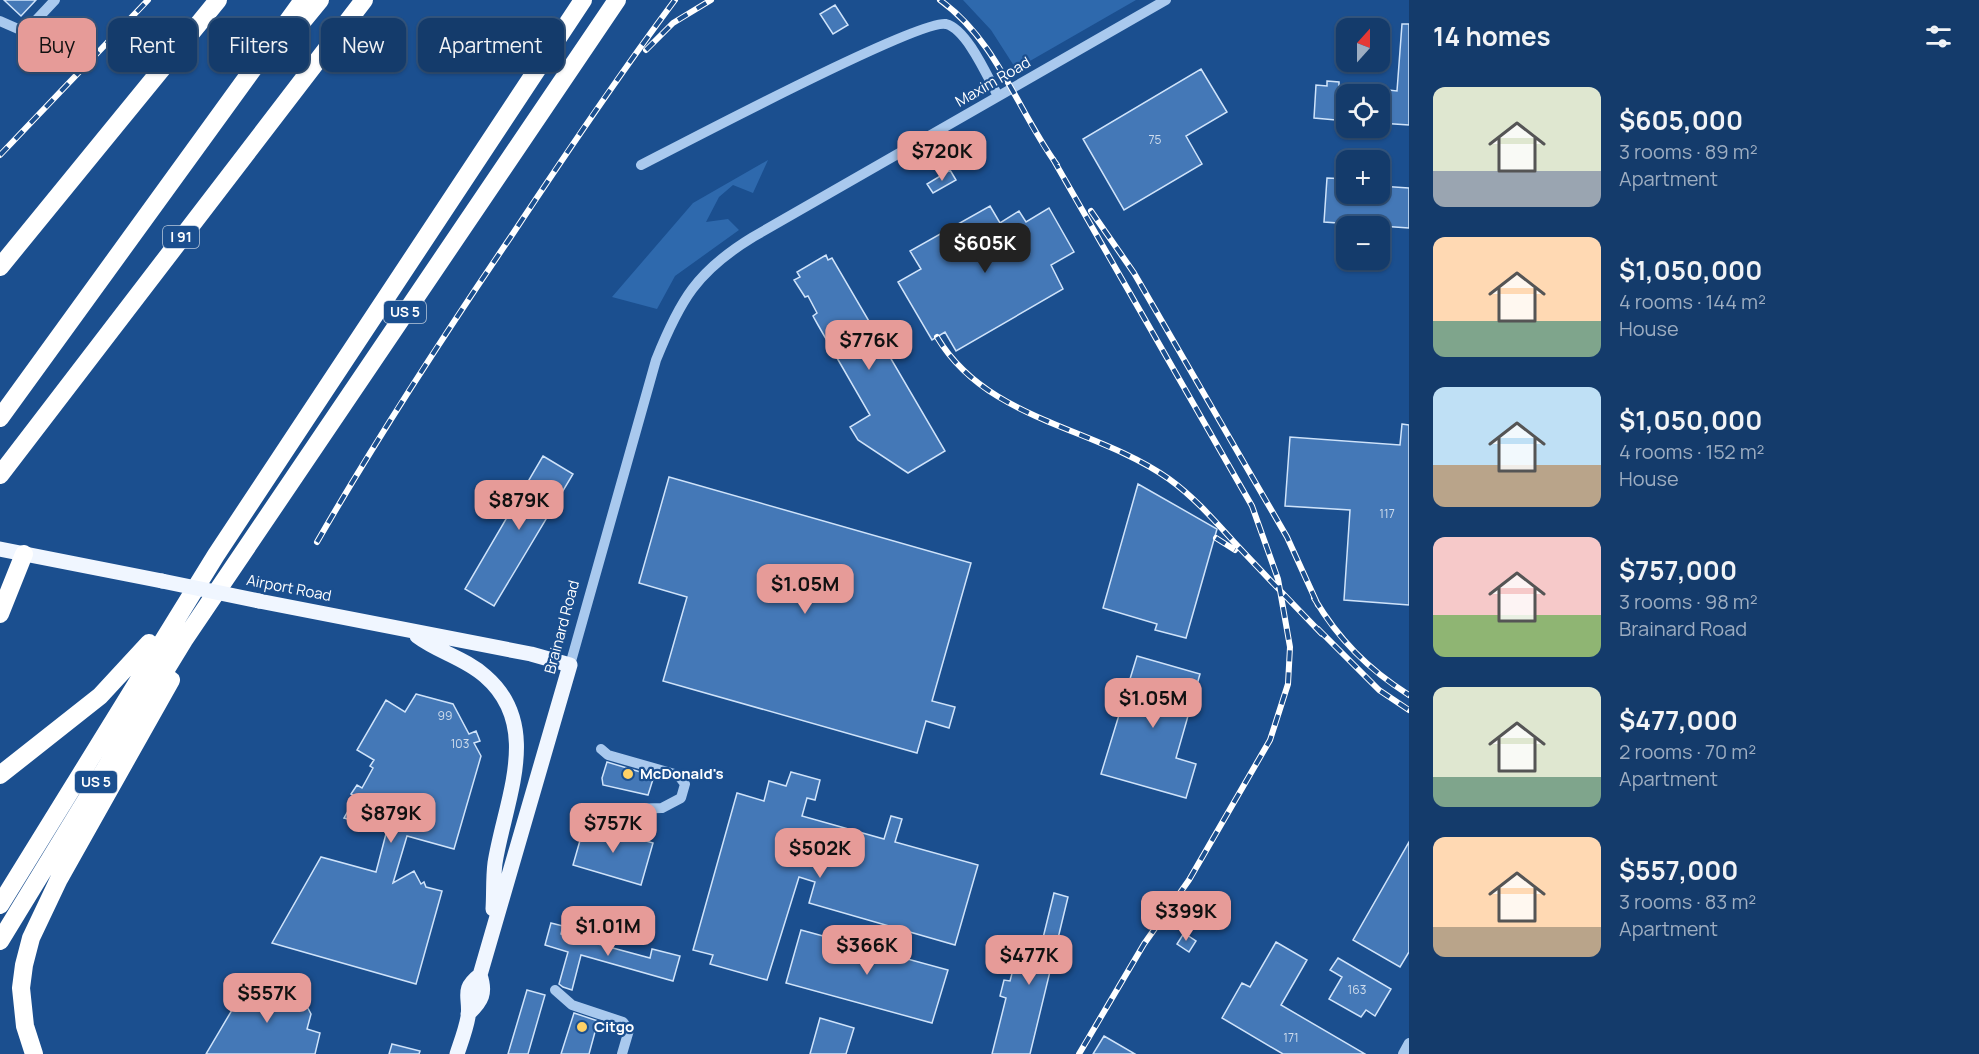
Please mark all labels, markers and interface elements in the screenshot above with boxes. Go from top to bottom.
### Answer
chip: Buy [18,18,96,72]
chip: Rent [108,18,197,72]
chip: Filters [209,18,309,72]
chip: New [321,18,406,72]
chip: Apartment [418,18,564,72]
north arrow [1336,18,1390,72]
map controls [1336,18,1390,270]
text: 14 homes [1433,18,1551,54]
icon: filters [1922,20,1955,53]
street label: Maxim Road [951,52,1034,112]
button: locate [1336,84,1390,138]
text: $605,000 [1619,102,1743,138]
icon: home [1481,111,1553,183]
pin: $720K [900,131,984,182]
house number: 75 [1149,131,1162,148]
text: $720K [911,137,973,164]
text: 3 rooms · 89 m² [1619,138,1758,165]
button: + [1336,150,1390,204]
text: Apartment [1619,165,1718,192]
button: − [1336,216,1390,270]
pin: $605K [943,223,1027,274]
road number: I 91 [163,226,199,248]
text: $605K [954,229,1016,256]
text: $1,050,000 [1619,252,1762,288]
icon: home [1481,261,1553,333]
text: 4 rooms · 144 m² [1619,288,1766,315]
road number: US 5 [384,301,426,323]
text: House [1619,315,1679,342]
pin: $776K [827,320,911,371]
text: $776K [839,326,899,353]
text: $1,050,000 [1619,402,1762,438]
icon: home [1481,411,1553,483]
text: 4 rooms · 152 m² [1619,438,1765,465]
text: House [1619,465,1679,492]
pin: $879K [477,480,561,531]
text: $879K [489,486,549,513]
house number: 117 [1379,505,1395,522]
text: $757,000 [1619,552,1737,588]
icon: home [1481,561,1553,633]
pin: $1.05M [756,564,854,615]
street label: Airport Road [245,569,333,606]
text: $1.05M [771,570,839,597]
street label: Brainard Road [539,578,584,676]
text: 3 rooms · 98 m² [1619,588,1758,615]
text: Brainard Road [1619,615,1747,642]
pin: $1.05M [1104,678,1202,729]
text: $1.05M [1119,684,1187,711]
text: $477,000 [1619,702,1738,738]
house number: 99 [438,707,452,724]
icon: home [1481,711,1553,783]
house number: 103 [451,735,469,752]
text: 2 rooms · 70 m² [1619,738,1756,765]
place label: McDonald's [640,763,724,784]
text: Apartment [1619,765,1718,792]
marker: McDonald's [621,767,635,781]
road number: US 5 [75,771,117,793]
pin: $879K [349,793,433,844]
text: $879K [361,799,421,826]
pin: $757K [571,803,655,854]
text: $757K [584,809,642,836]
pin: $502K [778,828,862,879]
text: $502K [789,834,851,861]
text: $557,000 [1619,852,1738,888]
icon: home [1481,861,1553,933]
text: 3 rooms · 83 m² [1619,888,1756,915]
pin: $399K [1144,891,1228,942]
text: $399K [1155,897,1217,924]
pin: $1.01M [559,906,657,957]
text: $1.01M [575,912,641,939]
text: Apartment [1619,915,1718,942]
pin: $366K [825,925,909,976]
text: $366K [836,931,898,958]
pin: $477K [987,935,1071,986]
text: $477K [999,941,1059,968]
pin: $557K [225,973,309,1024]
text: $557K [237,979,297,1006]
house number: 163 [1348,981,1366,998]
place label: Citgo [594,1016,634,1037]
marker: Citgo [575,1020,589,1034]
house number: 171 [1283,1029,1299,1046]

